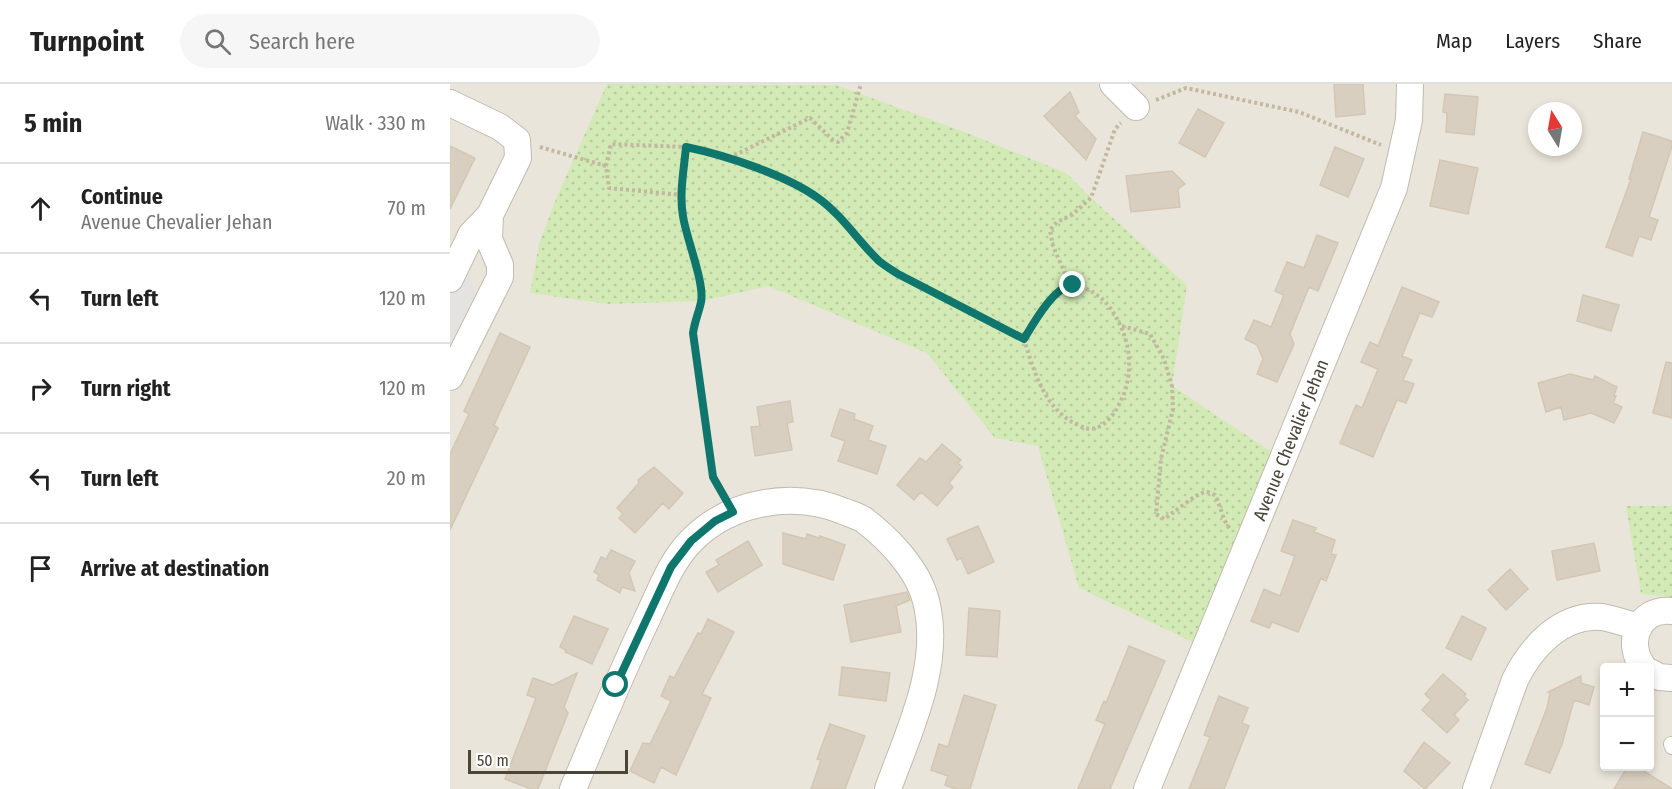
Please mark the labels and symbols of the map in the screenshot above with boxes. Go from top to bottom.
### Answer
north arrow [1528,102,1582,156]
route end [1059,271,1085,297]
street label: Avenue Chevalier Jehan [1249,356,1333,524]
route start [602,671,628,697]
scale bar [468,747,628,774]

